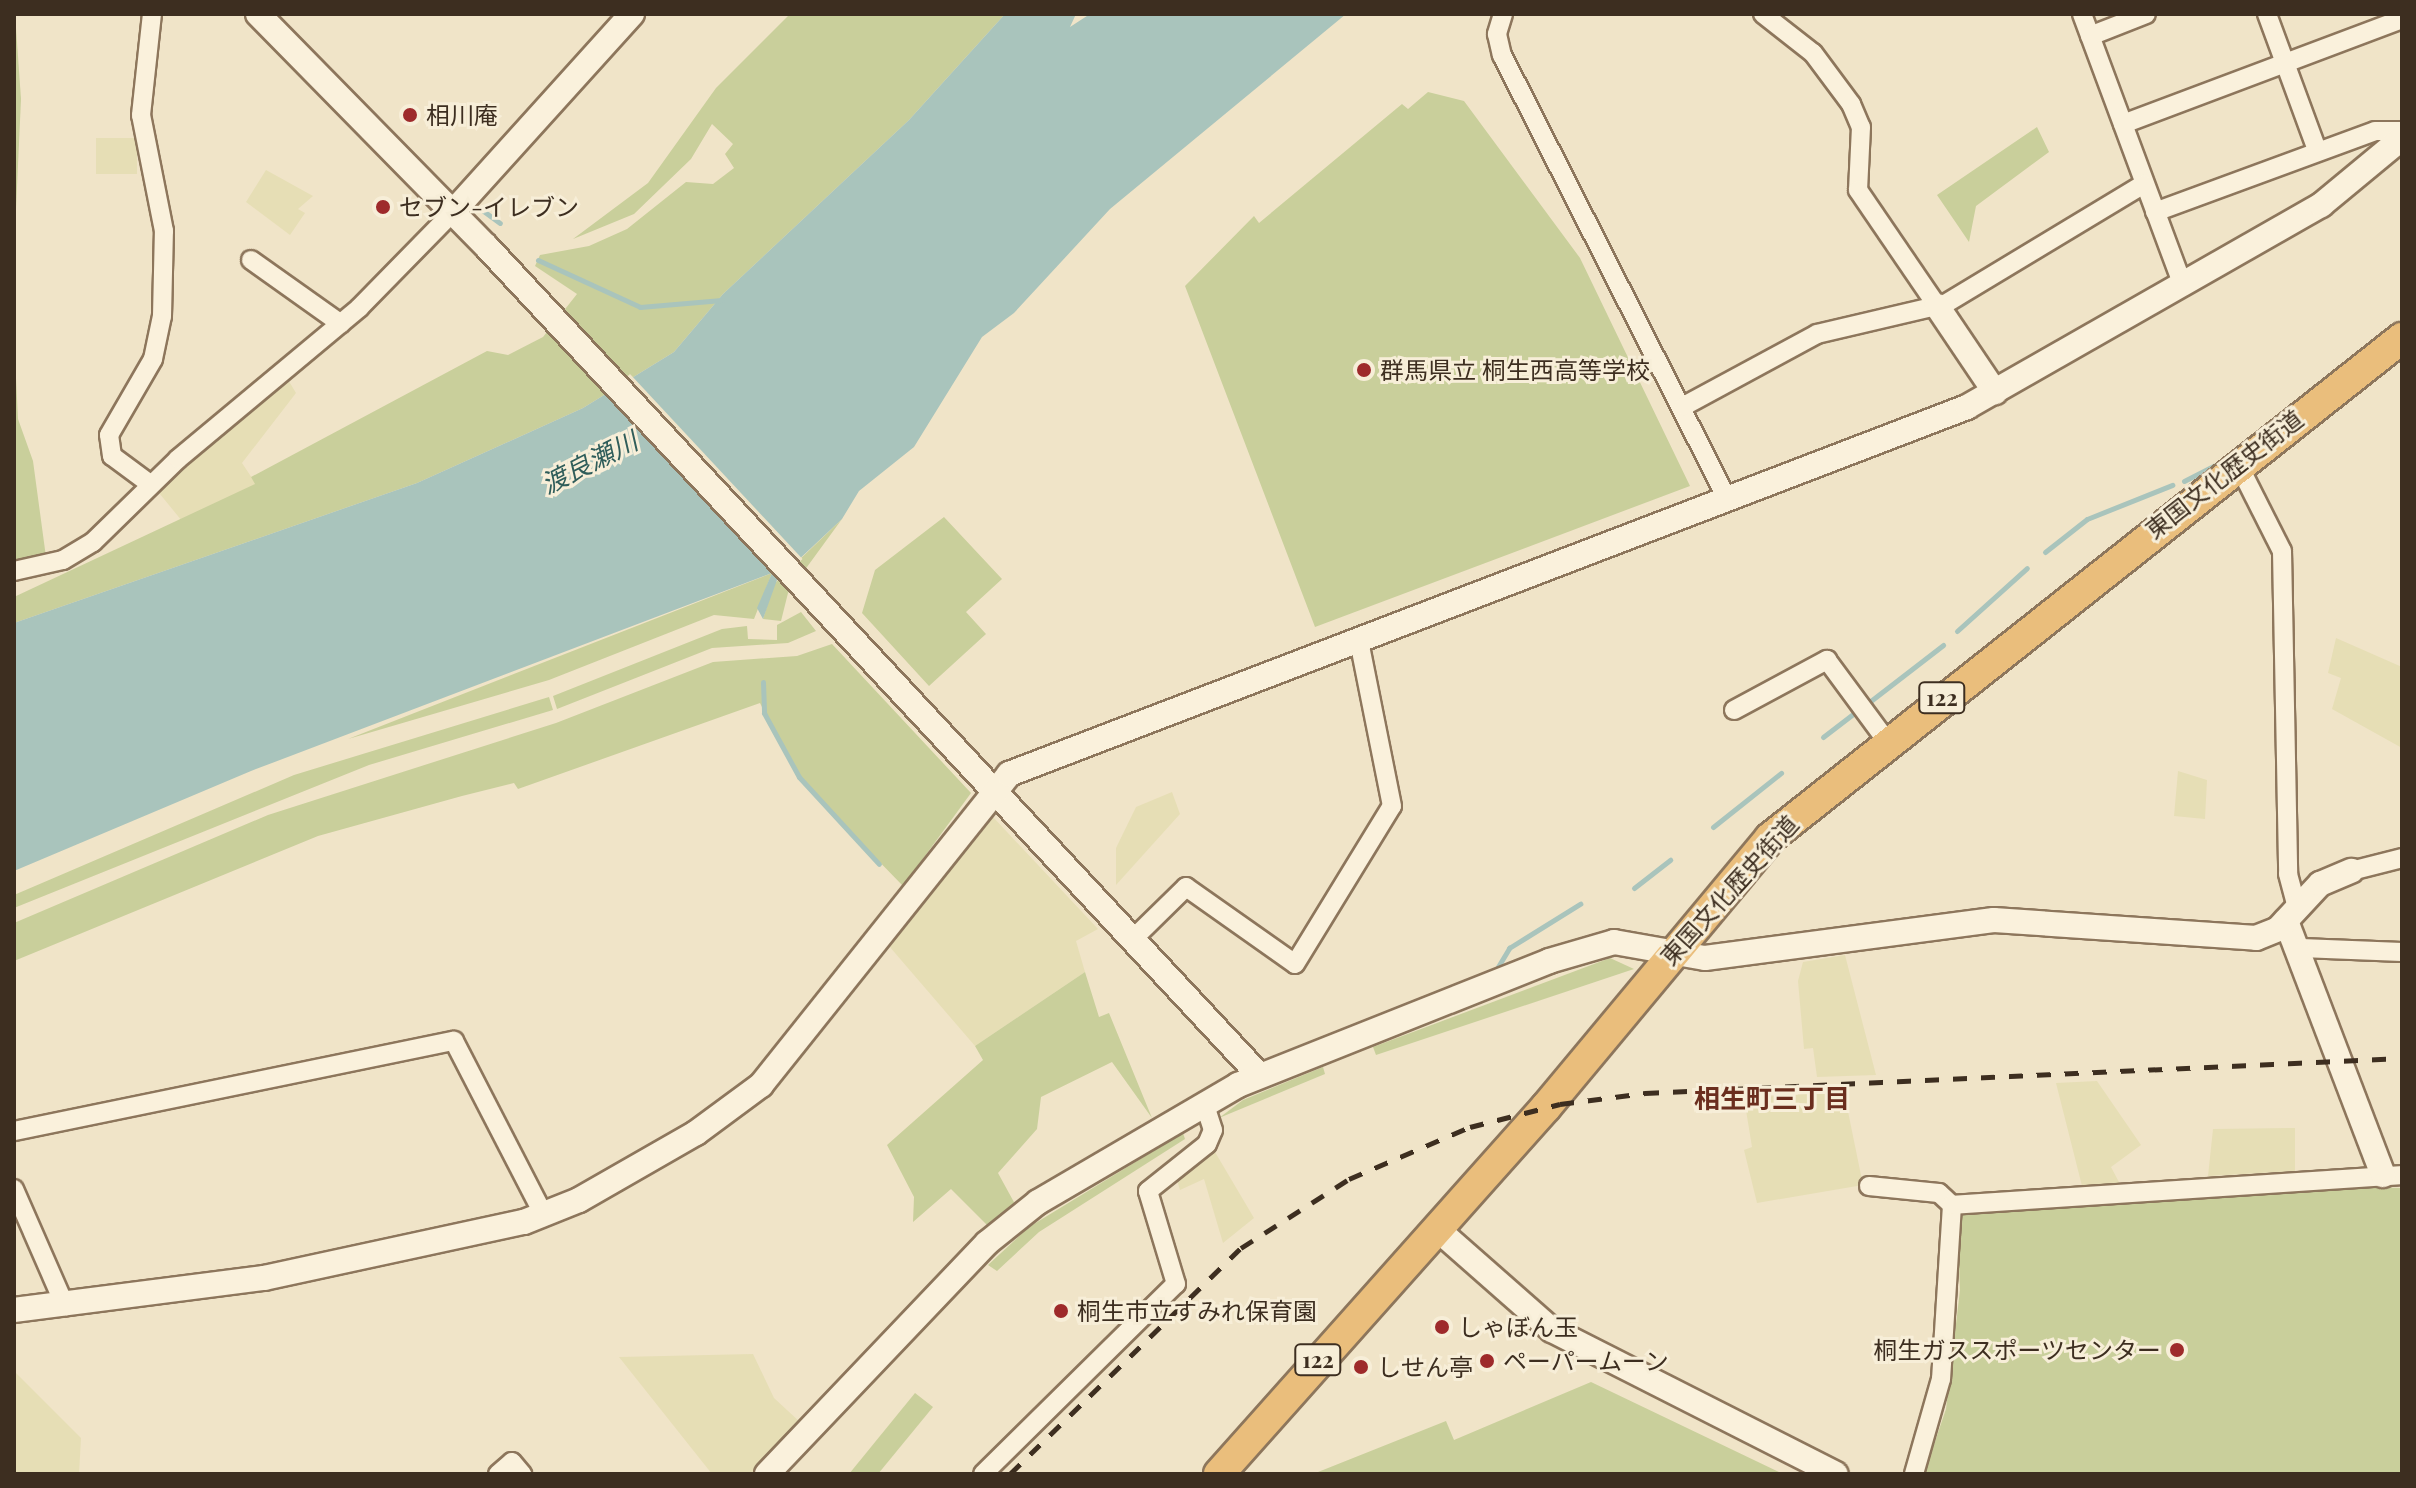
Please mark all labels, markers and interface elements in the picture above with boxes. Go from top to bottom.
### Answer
place label: 相川庵 [426,101,498,129]
marker: 相川庵 [401,106,419,124]
place label: セブン-イレブン [399,193,579,221]
marker: セブン-イレブン [374,198,392,216]
place label: 群馬県立 桐生西高等学校 [1380,356,1650,384]
marker: 群馬県立 桐生西高等学校 [1355,361,1373,379]
street label: 東国文化歴史街道 [2139,404,2309,544]
water label: 渡良瀬川 [536,424,642,500]
road number: 122 [1918,680,1966,716]
street label: 東国文化歴史街道 [1654,809,1804,971]
district label: 相生町三丁目 [1694,1082,1850,1114]
place label: 桐生市立すみれ保育園 [1077,1297,1317,1325]
marker: 桐生市立すみれ保育園 [1052,1302,1070,1320]
place label: しゃぼん玉 [1458,1313,1578,1341]
marker: しゃぼん玉 [1433,1318,1451,1336]
place label: 桐生ガススポーツセンター [1873,1336,2161,1364]
marker: 桐生ガススポーツセンター [2168,1341,2186,1359]
road number: 122 [1294,1342,1342,1378]
place label: ペーパームーン [1503,1347,1671,1375]
marker: ペーパームーン [1478,1352,1496,1370]
place label: しせん亭 [1377,1353,1473,1381]
marker: しせん亭 [1352,1358,1370,1376]

